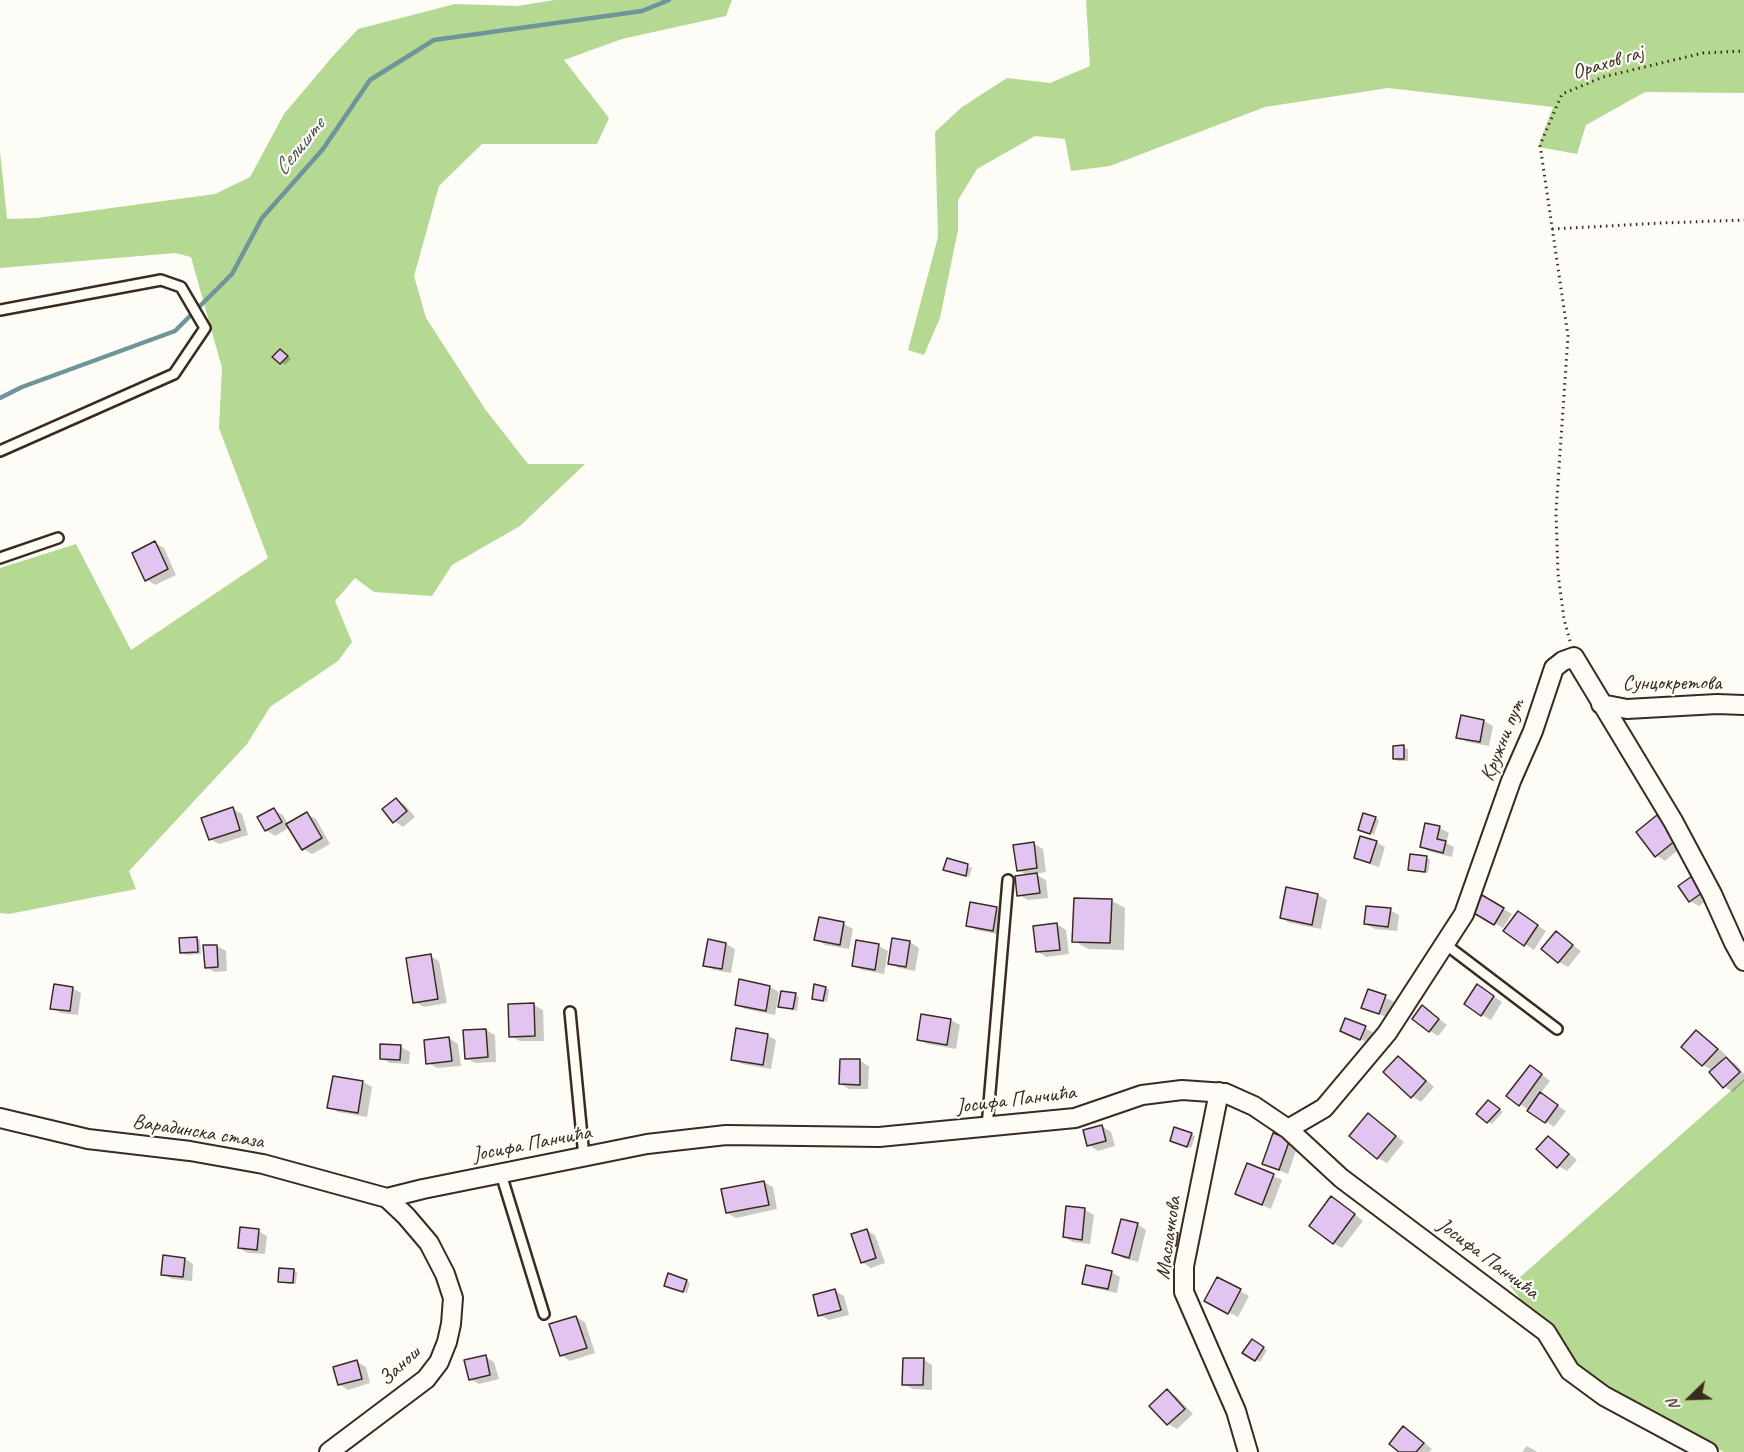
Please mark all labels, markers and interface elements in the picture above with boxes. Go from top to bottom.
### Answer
street label: Орахов гај [1569,40,1647,86]
water label: Селиште [269,113,331,181]
street label: Сунцокретова [1623,670,1721,696]
street label: Кружни пут [1475,695,1531,785]
street label: Јосифа Панчића [955,1080,1077,1120]
street label: Варадинска стаза [131,1109,265,1155]
street label: Јосифа Панчића [470,1120,594,1168]
street label: Маслачкова [1151,1195,1187,1281]
street label: Јосифа Панчића [1432,1213,1544,1305]
street label: Занош [374,1340,426,1392]
north arrow [1660,1368,1720,1428]
text: N [1662,1397,1685,1413]

